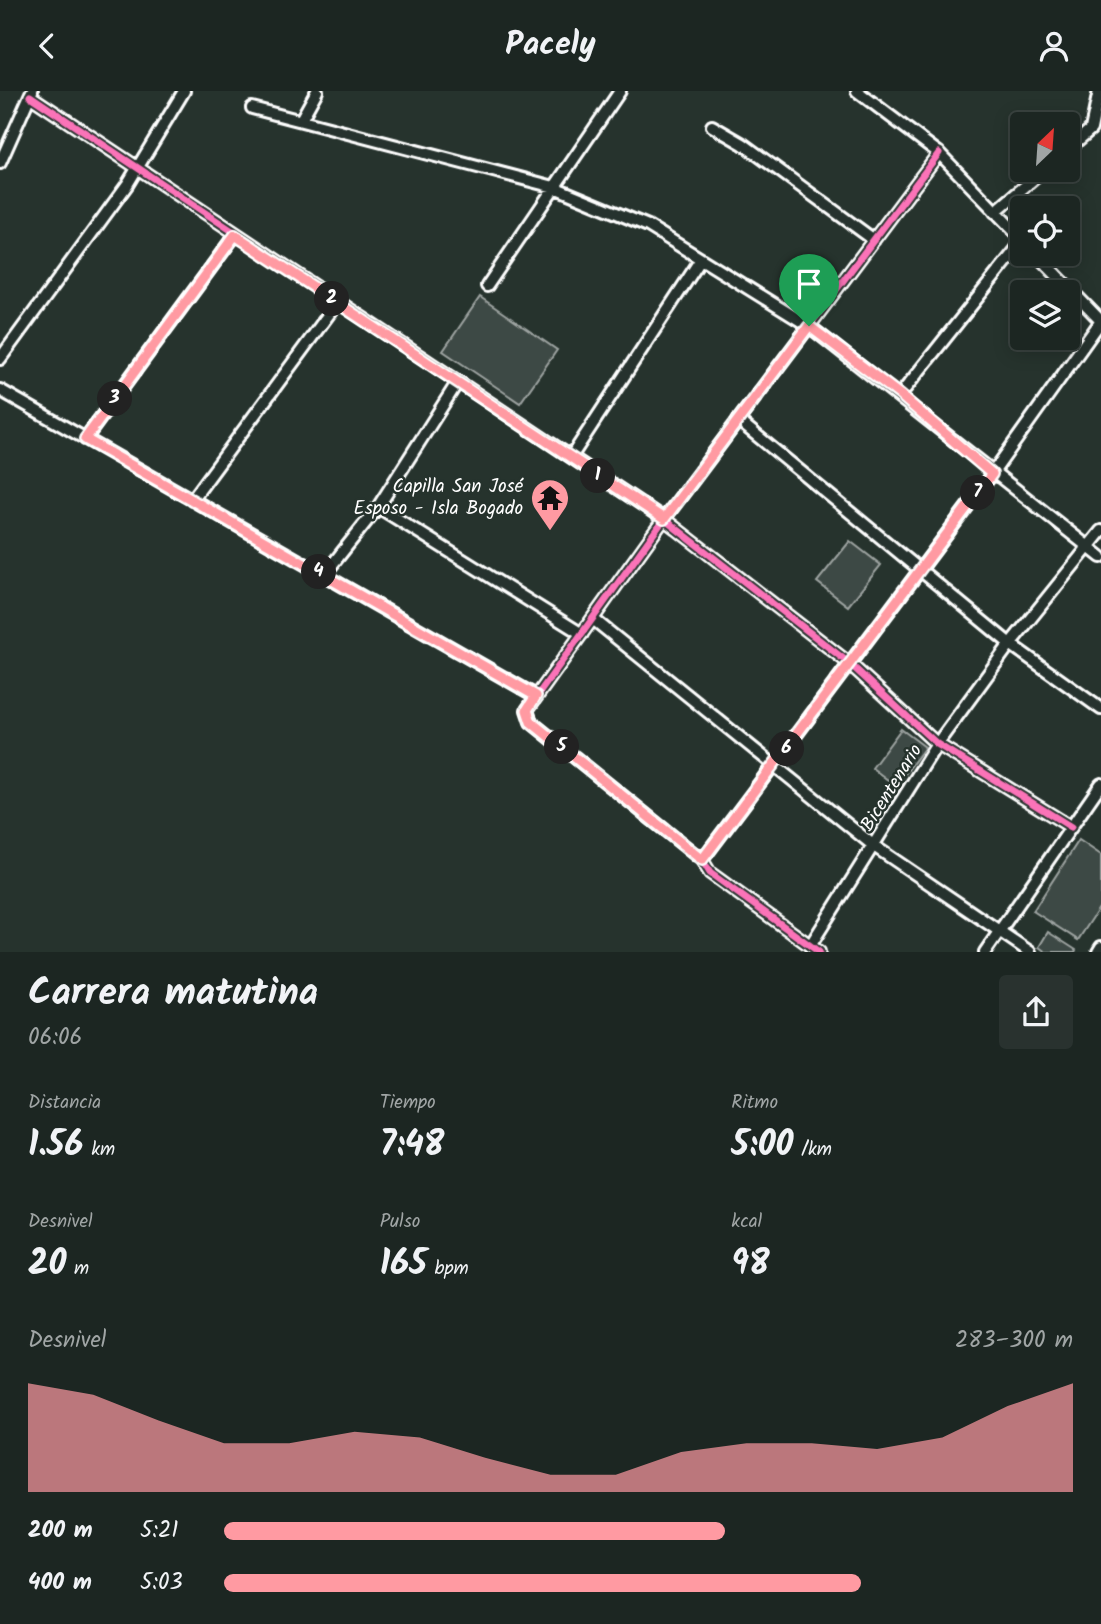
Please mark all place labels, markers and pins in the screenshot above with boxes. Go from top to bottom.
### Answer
pin [779,254,839,326]
pin: 2 [314,281,350,317]
pin: 3 [97,381,132,417]
pin: 1 [580,459,616,493]
place label: Capilla San José Esposo - Isla Bogado [354,472,524,524]
pin: 7 [960,475,996,511]
temple icon: Capilla San José Esposo - Isla Bogado [529,477,571,532]
pin: 4 [302,554,336,589]
pin: 5 [544,729,580,765]
pin: 6 [770,731,804,767]

